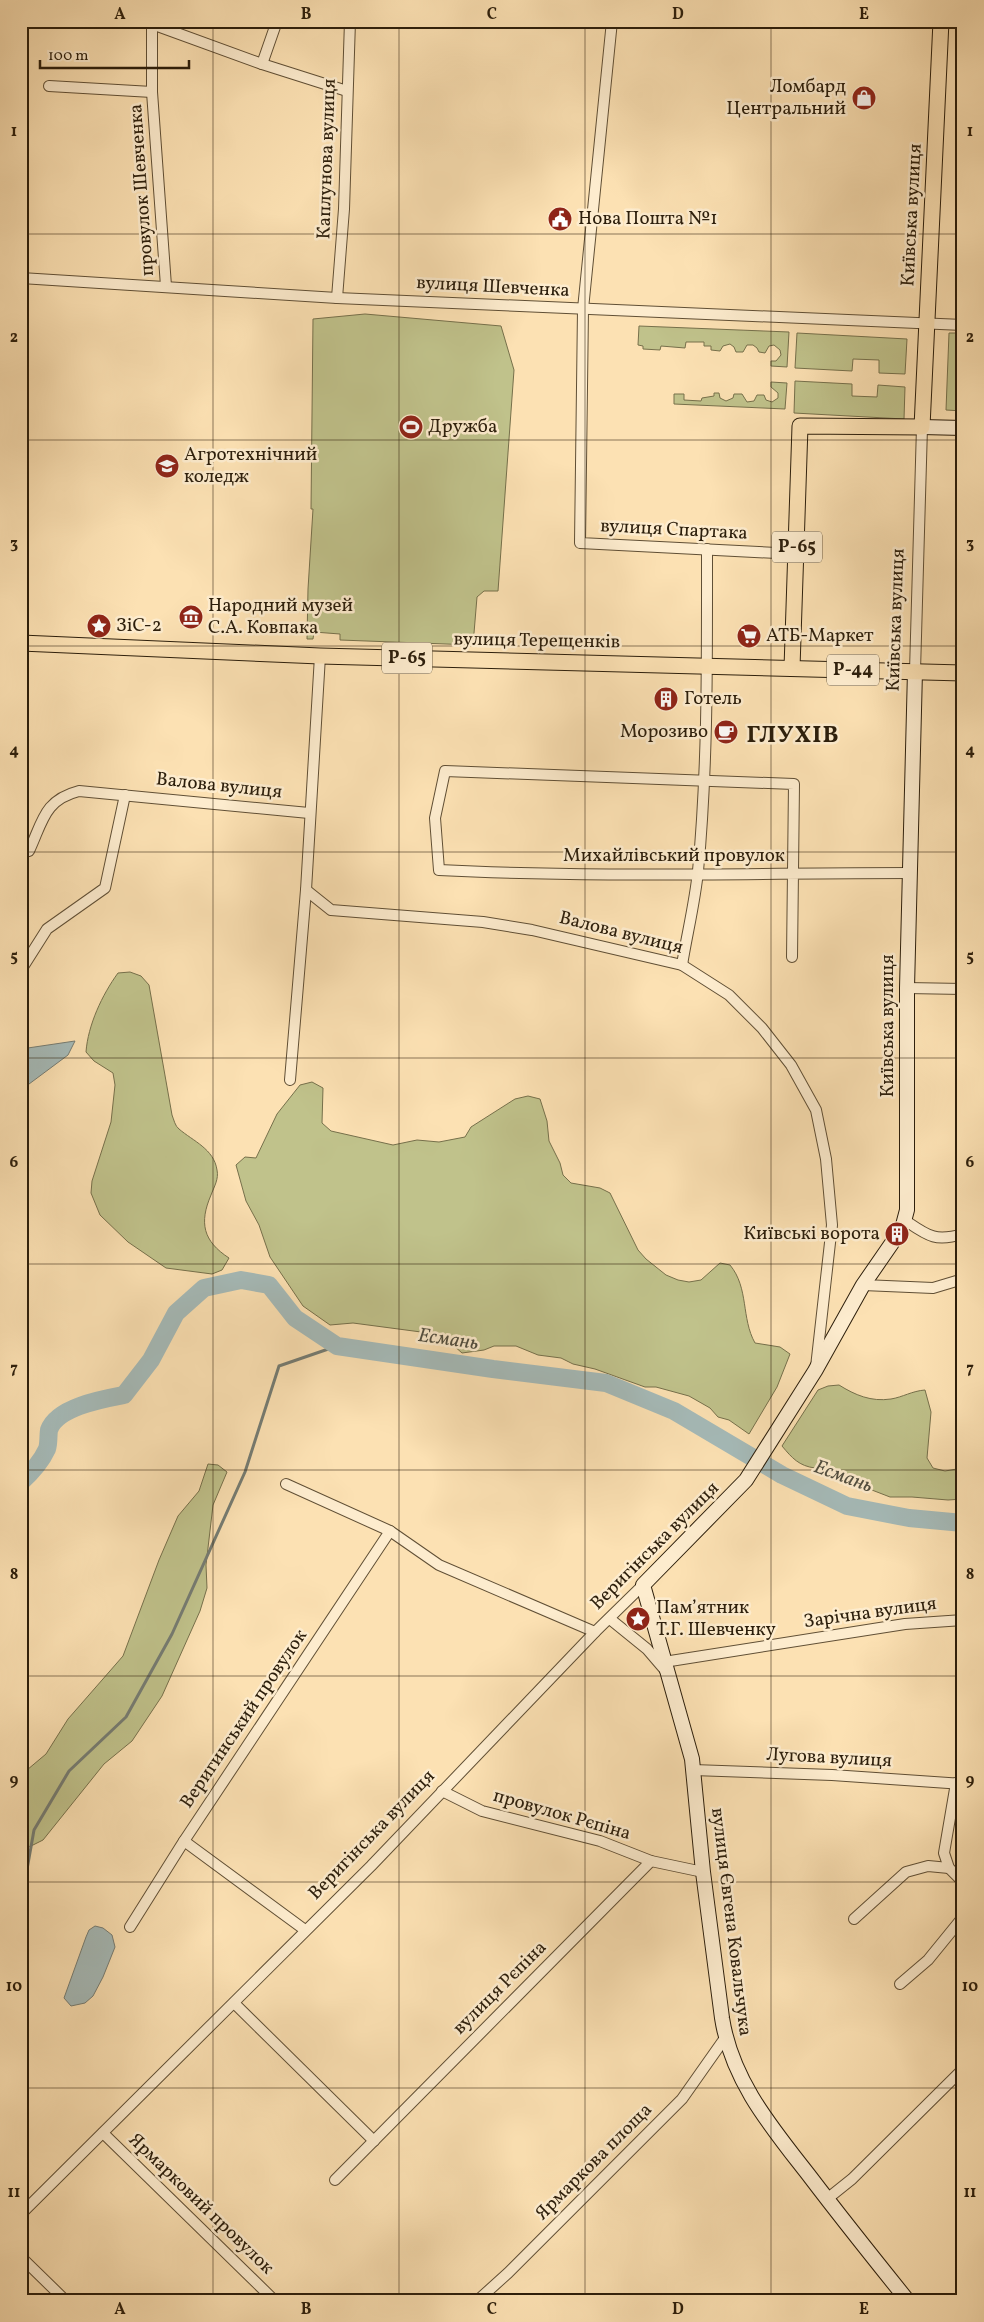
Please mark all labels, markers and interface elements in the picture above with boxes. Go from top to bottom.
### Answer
text: A [114,4,126,26]
text: B [301,4,312,26]
text: C [487,4,497,26]
text: D [672,4,684,26]
text: E [859,4,869,26]
scale bar [40,38,189,70]
text: 100 m [48,46,88,67]
place label: Ломбард Центральний [726,74,846,122]
street label: Каплунова вулиця [311,78,343,240]
shop icon: Ломбард Центральний [851,85,877,111]
street label: провулок Шевченка [123,103,161,277]
text: 1 [11,121,17,143]
text: 1 [967,121,973,143]
street label: Київська вулиця [895,143,929,287]
public building icon: Нова Пошта №1 [547,206,573,232]
place label: Нова Пошта №1 [578,206,718,232]
street label: вулиця Шевченка [416,270,570,304]
text: 2 [10,327,18,349]
text: 2 [966,327,974,349]
sports icon: Дружба [398,414,424,440]
place label: Дружба [428,414,497,440]
place label: Агротехнічний коледж [184,442,317,490]
school or university icon: Агротехнічний коледж [154,453,180,479]
street label: вулиця Спартака [600,513,748,547]
road number: Р-65 [772,532,822,562]
text: 3 [10,533,18,555]
text: 3 [966,533,974,555]
street label: Київська вулиця [881,548,911,692]
place label: Народний музей С.А. Ковпака [208,593,353,641]
museum icon: Народний музей С.А. Ковпака [178,604,204,630]
place icon: ЗіС-2 [86,613,112,639]
place label: ЗіС-2 [116,613,162,639]
supermarket icon: АТБ-Маркет [736,623,762,649]
place label: АТБ-Маркет [766,623,874,649]
street label: вулиця Терещенків [453,627,621,655]
road number: Р-65 [382,642,432,674]
road number: Р-44 [827,654,879,686]
building icon: Готель [653,686,679,712]
place label: Готель [684,686,742,712]
place label: Морозиво [620,719,708,745]
cafe icon: Морозиво [713,719,739,745]
district label: ГЛУХІВ [746,719,840,753]
text: 4 [9,740,19,762]
text: 4 [965,740,975,762]
street label: Валова вулиця [155,766,284,806]
street label: Михайлівський провулок [563,843,785,869]
street label: Валова вулиця [556,905,686,961]
text: 5 [10,946,18,968]
text: 5 [966,946,974,968]
street label: Київська вулиця [875,954,901,1098]
text: 6 [10,1152,19,1174]
text: 6 [966,1152,975,1174]
place label: Київські ворота [743,1221,880,1247]
building icon: Київські ворота [884,1221,910,1247]
water label: Есмань [416,1322,480,1358]
text: 7 [10,1358,18,1380]
text: 7 [966,1358,974,1380]
water label: Есмань [810,1453,876,1501]
street label: Веригінська вулиця [585,1476,725,1616]
text: 8 [10,1564,18,1586]
text: 8 [966,1564,974,1586]
street label: Зарічна вулиця [802,1591,938,1635]
place label: Пам’ятник Т.Г. Шевченку [656,1595,776,1643]
place icon: Пам’ятник Т.Г. Шевченку [625,1606,651,1632]
street label: Веригинський провулок [174,1624,314,1814]
street label: Лугова вулиця [765,1742,893,1774]
street label: Веригінська вулиця [303,1764,441,1906]
text: 9 [10,1770,19,1792]
text: 9 [966,1770,975,1792]
street label: провулок Рєпіна [490,1783,634,1847]
street label: вулиця Євгена Ковальчука [704,1806,758,2038]
street label: вулиця Рєпіна [447,1935,553,2041]
text: 10 [6,1976,22,1998]
text: 10 [962,1976,978,1998]
street label: Ярмаркова площа [530,2098,658,2226]
street label: Ярмарковий провулок [122,2127,280,2281]
text: 11 [8,2182,20,2204]
text: 11 [964,2182,976,2204]
text: A [114,2299,126,2321]
text: B [301,2299,312,2321]
text: C [487,2299,497,2321]
text: D [672,2299,684,2321]
text: E [859,2299,869,2321]

